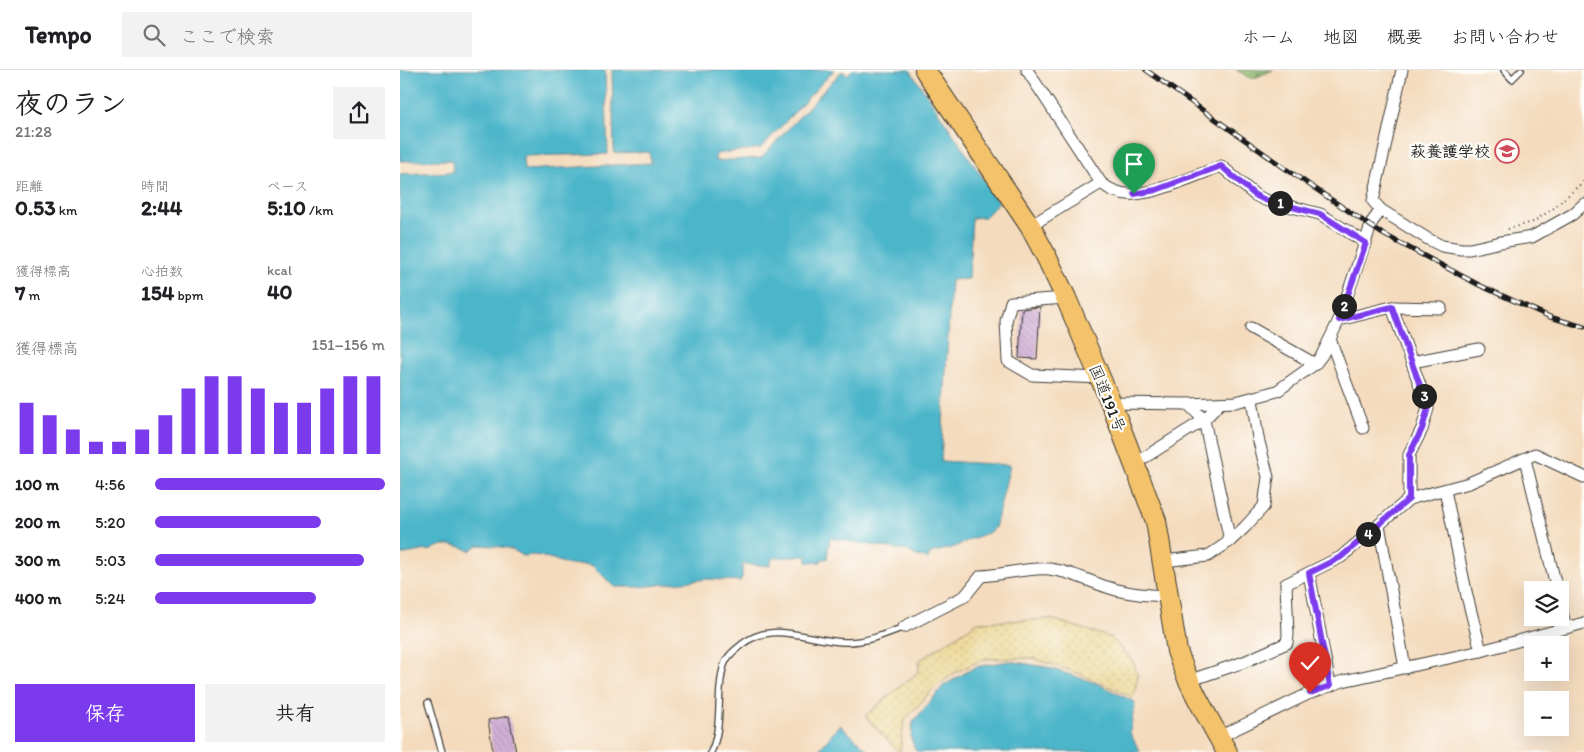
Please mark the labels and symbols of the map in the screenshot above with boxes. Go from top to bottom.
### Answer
school or university icon: 萩養護学校 [1494,138,1520,164]
place label: 萩養護学校 [1410,142,1490,161]
pin [1113,143,1155,194]
pin: 1 [1268,190,1292,216]
pin: 2 [1332,294,1356,318]
street label: 国道191号 [1085,362,1130,435]
pin: 3 [1412,384,1436,408]
pin: 4 [1356,522,1380,546]
pin [1289,642,1331,693]

